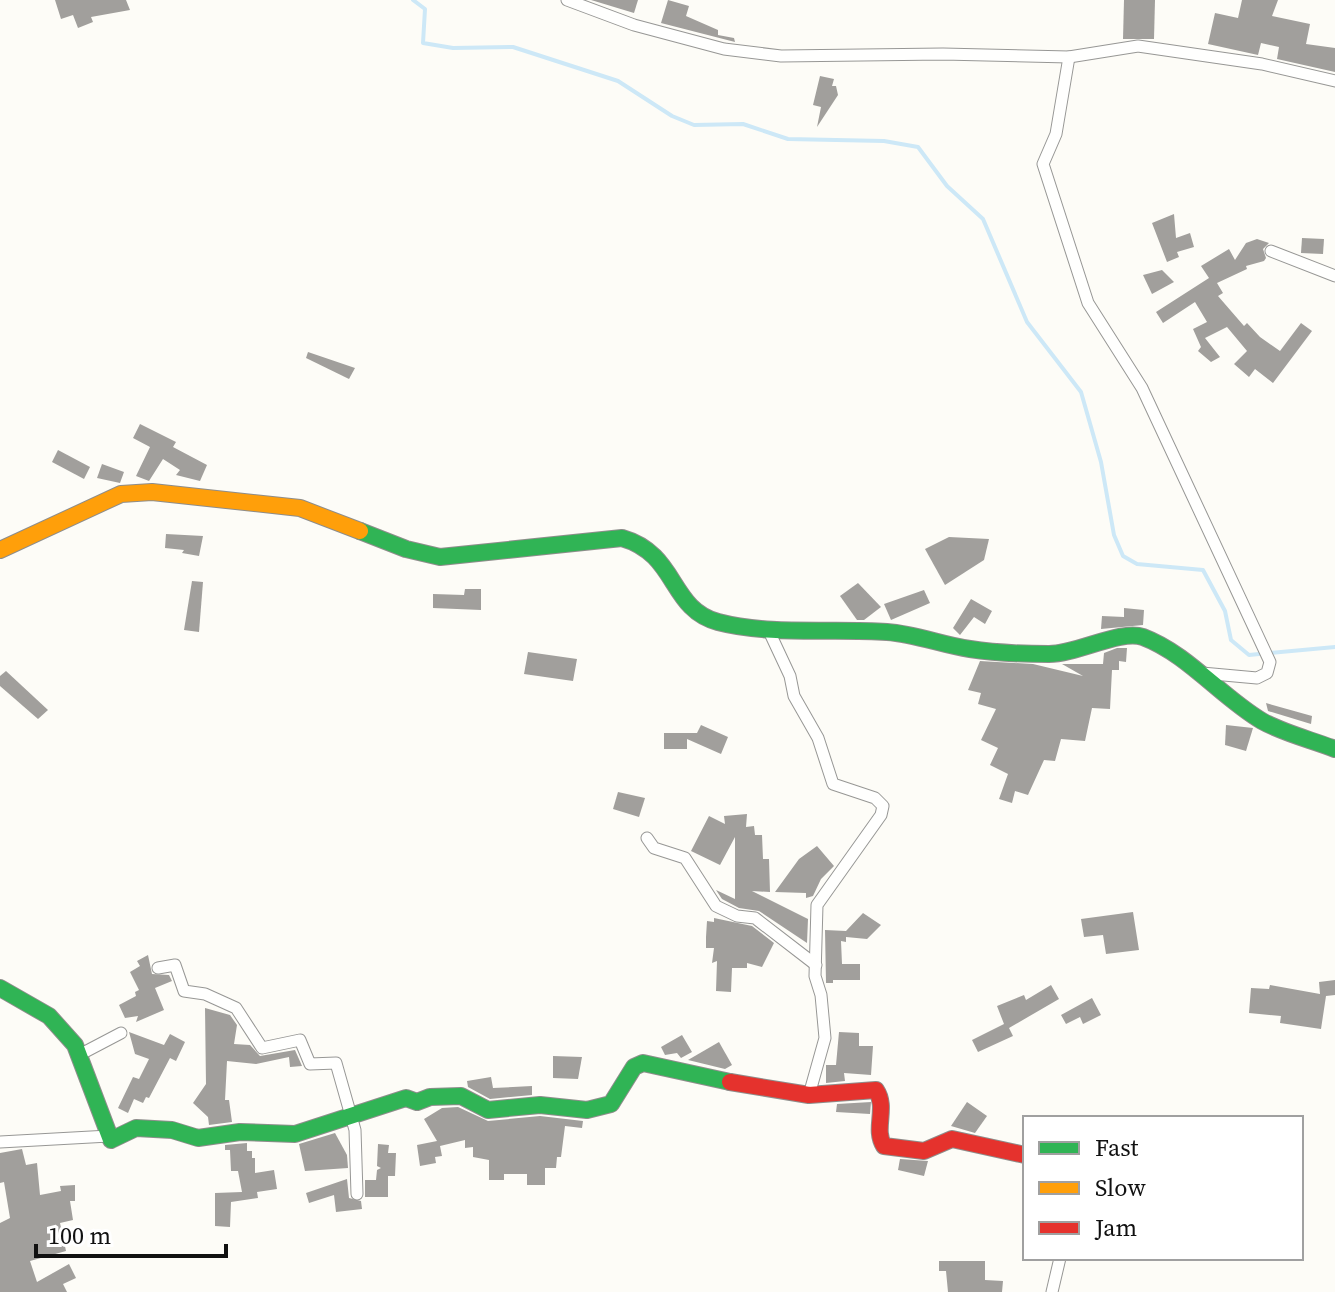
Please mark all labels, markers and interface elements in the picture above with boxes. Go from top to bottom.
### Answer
legend [1023,1116,1303,1260]
text: Fast [1095,1131,1139,1164]
text: Slow [1095,1171,1146,1204]
scale bar [36,1208,226,1258]
text: Jam [1094,1211,1137,1244]
text: 100 m [48,1219,111,1252]

